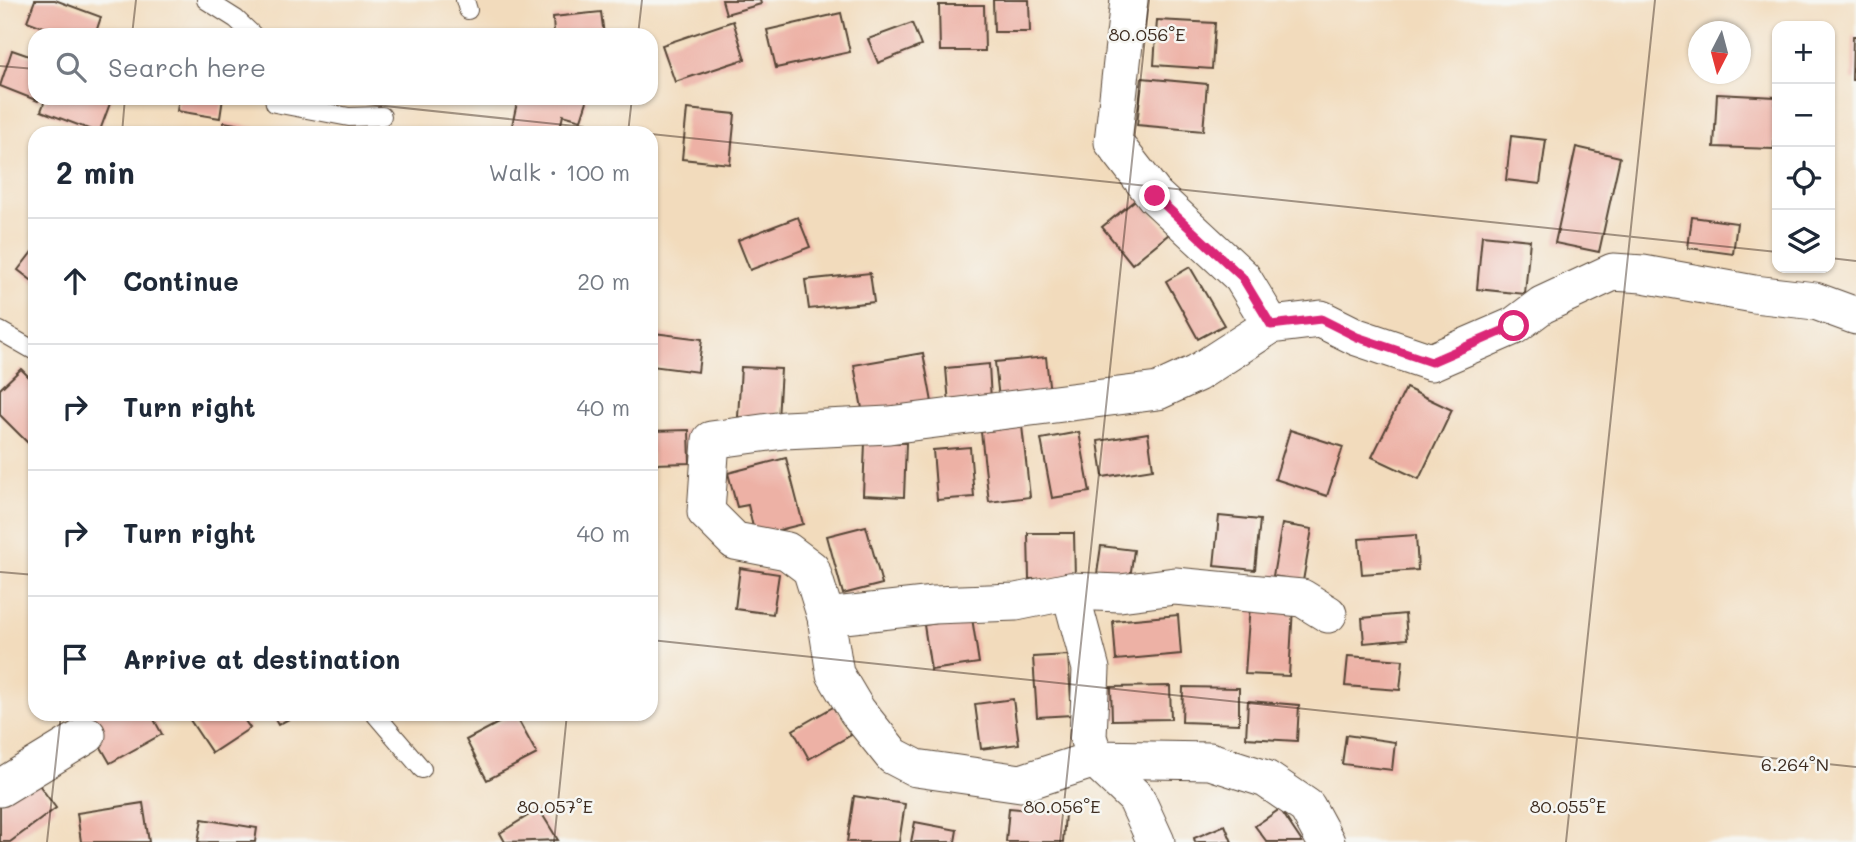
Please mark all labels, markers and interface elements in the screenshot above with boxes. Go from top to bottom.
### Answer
north arrow [1688,21,1751,84]
map controls [1772,21,1835,273]
button: + [1772,21,1835,84]
text: 80.056°E [1108,22,1186,46]
search box [28,28,658,105]
icon: search [52,48,90,86]
text: Search here [108,50,266,84]
button: − [1772,84,1835,147]
button: locate [1772,147,1835,210]
text: 2 min [56,152,135,192]
text: Walk · 100 m [488,157,630,187]
route end [1139,180,1170,211]
button: layers [1772,210,1835,273]
icon: ahead [56,262,94,300]
text: Continue [123,264,239,298]
text: 20 m [577,266,630,296]
route start [1498,310,1529,341]
icon: right [56,388,94,426]
text: Turn right [123,390,256,424]
text: 40 m [577,392,630,422]
icon: right [56,514,94,552]
text: Turn right [123,516,256,550]
text: 40 m [577,518,630,548]
icon: arrive [56,640,94,678]
text: Arrive at destination [123,642,400,676]
text: 6.264°N [1761,752,1829,776]
text: 80.057°E [517,794,593,818]
text: 80.056°E [1023,794,1101,818]
text: 80.055°E [1530,794,1606,818]

